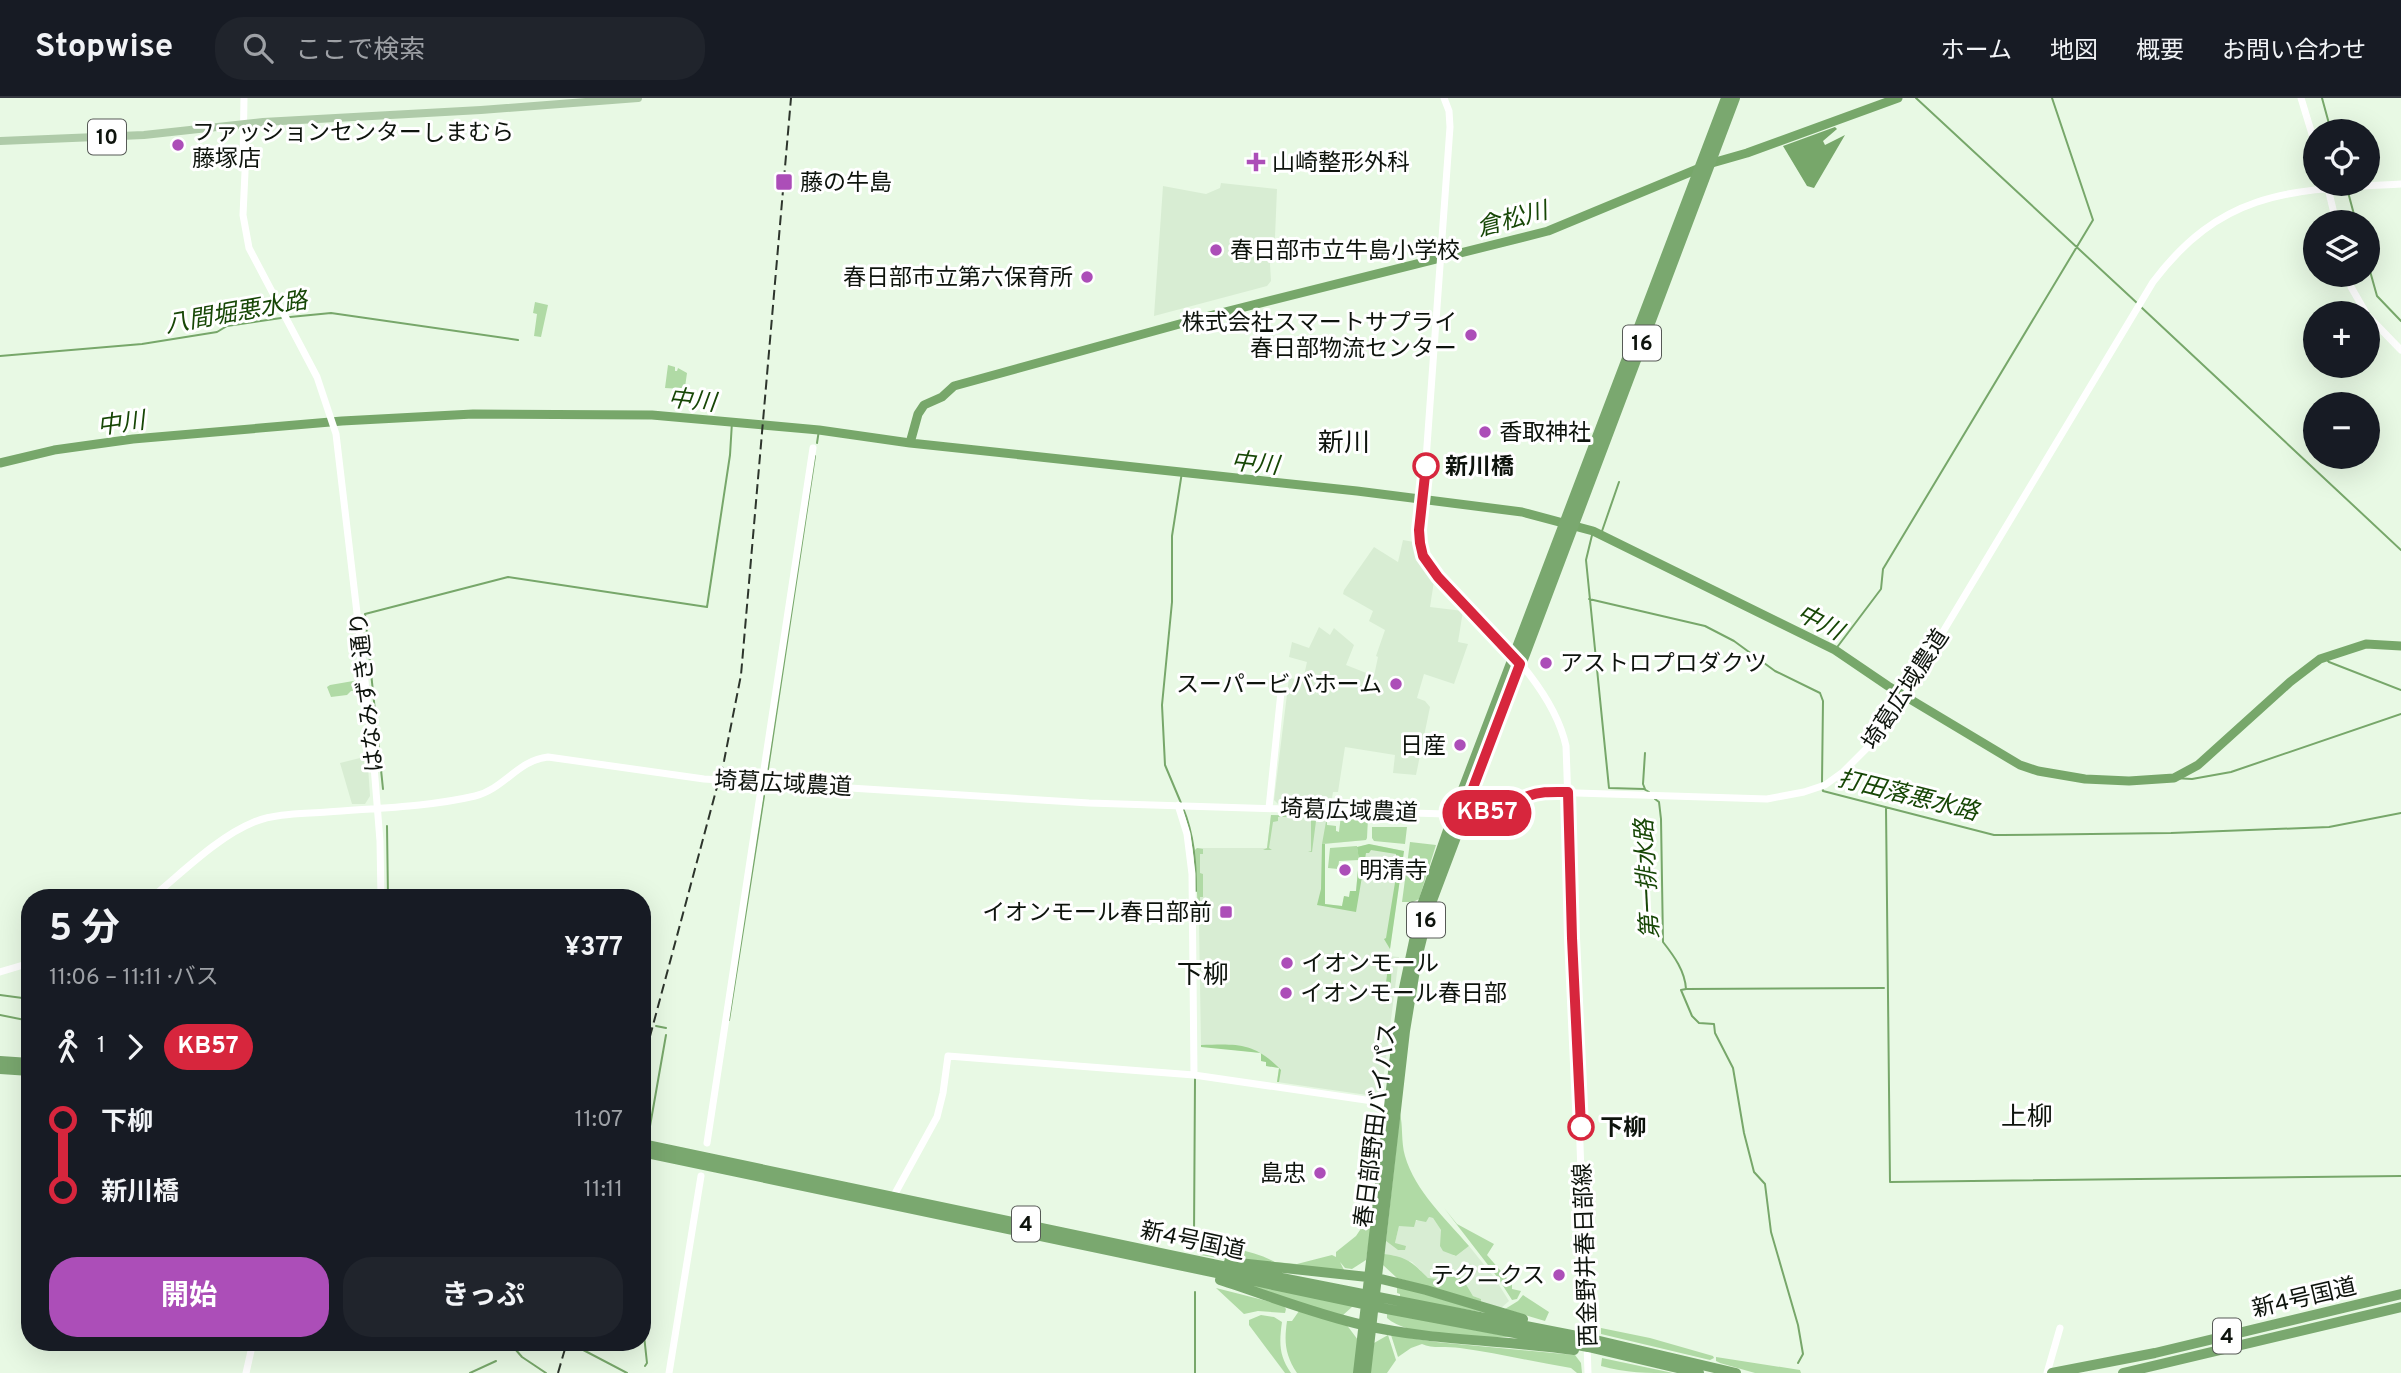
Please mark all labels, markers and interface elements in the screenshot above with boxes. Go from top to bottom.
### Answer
search box [215,17,705,80]
text: Stopwise [35,27,173,69]
icon: search [239,29,277,67]
text: ここで検索 [295,35,425,68]
text: ホーム [1941,37,2012,67]
text: 地図 [2050,37,2098,67]
text: 概要 [2136,37,2184,67]
text: お問い合わせ [2222,37,2366,67]
map controls [2303,119,2380,469]
button: locate [2303,119,2380,196]
road number: 10 [88,120,126,154]
place label: ファッションセンターしまむら 藤塚店 [192,120,514,175]
marker: ファッションセンターしまむら 藤塚店 [170,137,186,153]
place label: 山崎整形外科 [1272,150,1410,179]
marker: 山崎整形外科 [1246,152,1266,172]
place label: 藤の牛島 [800,170,892,199]
marker: 藤の牛島 [774,172,794,192]
water label: 倉松川 [1474,196,1554,245]
button: layers [2303,210,2380,287]
place label: 春日部市立牛島小学校 [1230,238,1460,267]
marker: 春日部市立牛島小学校 [1208,242,1224,258]
place label: 春日部市立第六保育所 [843,265,1073,294]
marker: 春日部市立第六保育所 [1079,269,1095,285]
water label: 八間堀悪水路 [163,286,312,341]
button: + [2303,301,2380,378]
place label: 株式会社スマートサプライ 春日部物流センター [1182,310,1457,365]
road number: 16 [1623,326,1661,360]
marker: 株式会社スマートサプライ 春日部物流センター [1463,327,1479,343]
water label: 中川 [666,385,720,420]
button: − [2303,392,2380,469]
water label: 中川 [95,406,150,443]
place label: 香取神社 [1499,420,1591,449]
marker: 香取神社 [1477,424,1493,440]
district label: 新川 [1318,428,1370,461]
water label: 中川 [1229,448,1283,483]
marker: 新川橋 [1413,453,1439,479]
place label: 新川橋 [1445,454,1514,483]
water label: 中川 [1791,600,1850,649]
street label: はなみずき通り [346,610,391,773]
street label: 埼葛広域農道 [1857,625,1957,756]
place label: アストロプロダクツ [1560,651,1767,680]
marker: アストロプロダクツ [1538,655,1554,671]
place label: スーパービバホーム [1176,672,1382,701]
marker: スーパービバホーム [1388,676,1404,692]
place label: 日産 [1400,733,1446,762]
marker: 日産 [1452,737,1468,753]
water label: 打田落悪水路 [1834,765,1983,829]
street label: 埼葛広域農道 [713,767,853,804]
line badge: KB57 [1438,790,1536,836]
street label: 埼葛広域農道 [1279,796,1418,829]
text: KB57 [1456,798,1518,828]
water label: 第一排水路 [1631,816,1667,940]
place label: 明清寺 [1359,858,1428,887]
marker: 明清寺 [1337,862,1353,878]
place label: イオンモール春日部前 [982,900,1212,929]
road number: 16 [1407,902,1445,938]
marker: イオンモール春日部前 [1218,904,1234,920]
text: 5 分 [49,906,120,955]
text: ¥377 [564,932,623,965]
place label: イオンモール [1301,951,1439,980]
marker: イオンモール [1279,955,1295,971]
district label: 下柳 [1177,960,1229,993]
text: 11:06 – 11:11 · バス [49,964,219,993]
place label: イオンモール春日部 [1300,981,1507,1010]
marker: イオンモール春日部 [1278,985,1294,1001]
street label: 春日部野田バイパス [1351,1021,1404,1230]
icon: walk [49,1028,87,1066]
icon: forward [116,1028,154,1066]
text: 1 [97,1032,106,1061]
text: KB57 [178,1032,239,1062]
district label: 上柳 [2001,1102,2053,1135]
text: 11:07 [575,1106,623,1135]
text: 下柳 [101,1107,153,1140]
marker: 下柳 [1568,1114,1594,1140]
place label: 下柳 [1600,1115,1646,1144]
place label: 島忠 [1260,1161,1306,1190]
street label: 西金野井春日部線 [1570,1162,1605,1347]
marker: 島忠 [1312,1165,1328,1181]
text: 11:11 [584,1176,623,1205]
text: 新川橋 [101,1177,179,1210]
road number: 4 [1012,1206,1040,1242]
street label: 新4号国道 [1137,1217,1247,1268]
button: 開始 [49,1257,329,1337]
button: きっぷ [343,1257,623,1337]
place label: テクニクス [1431,1263,1545,1292]
marker: テクニクス [1551,1267,1567,1283]
street label: 新4号国道 [2250,1273,2360,1326]
road number: 4 [2213,1318,2241,1354]

